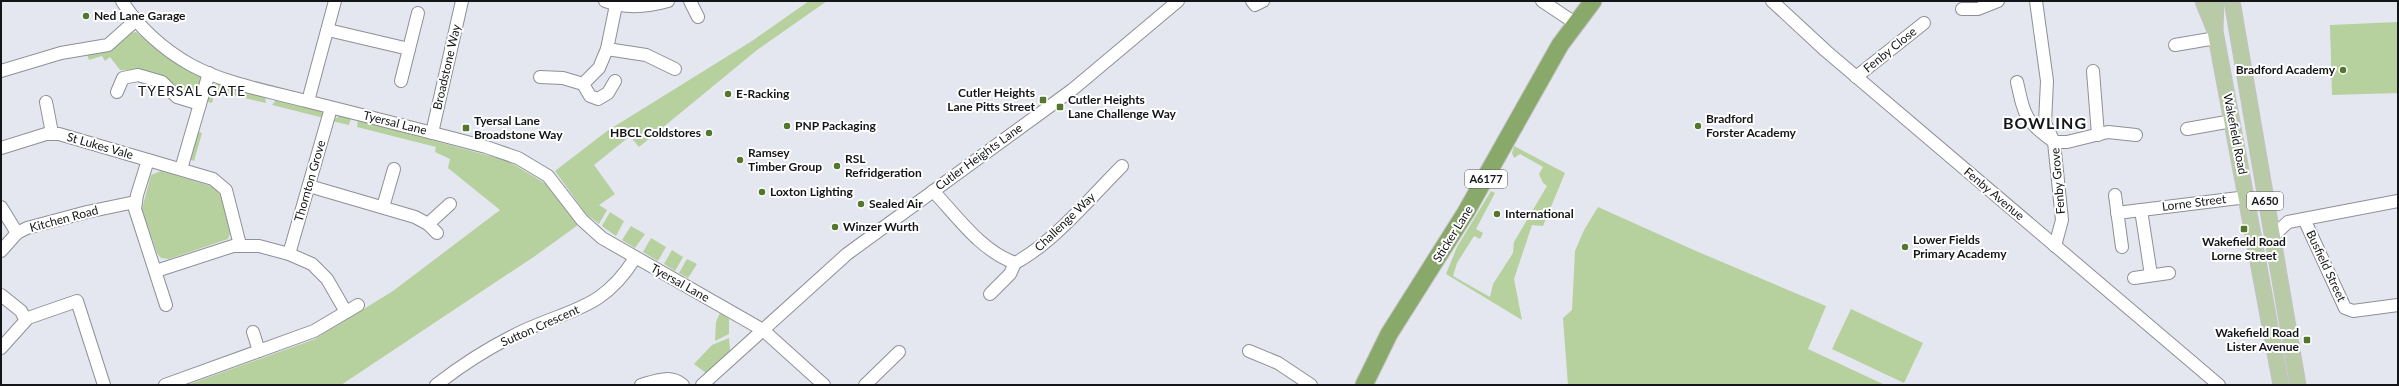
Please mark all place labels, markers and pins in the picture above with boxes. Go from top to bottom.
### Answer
place label: Ned Lane Garage [94,8,186,23]
marker: Ned Lane Garage [81,11,91,21]
place label: Bradford Academy [2236,62,2336,77]
marker: Bradford Academy [2338,65,2348,75]
place label: Cutler Heights Lane Pitts Street [947,85,1036,114]
place label: E-Racking [736,86,790,101]
marker: E-Racking [723,89,733,99]
place label: Cutler Heights Lane Challenge Way [1068,92,1177,121]
marker: Cutler Heights Lane Pitts Street [1038,95,1048,105]
marker: Cutler Heights Lane Challenge Way [1055,102,1065,112]
place label: Bradford Forster Academy [1706,111,1797,140]
place label: Tyersal Lane Broadstone Way [474,113,563,142]
place label: PNP Packaging [795,118,876,133]
marker: PNP Packaging [782,121,792,131]
marker: Bradford Forster Academy [1693,121,1703,131]
marker: Tyersal Lane Broadstone Way [461,123,471,133]
place label: HBCL Coldstores [610,125,701,140]
marker: HBCL Coldstores [704,128,714,138]
place label: Ramsey Timber Group [748,145,822,174]
place label: RSL Refridgeration [845,151,922,180]
marker: Ramsey Timber Group [735,155,745,165]
marker: RSL Refridgeration [832,161,842,171]
place label: Loxton Lighting [770,184,854,199]
marker: Loxton Lighting [757,187,767,197]
place label: Sealed Air [869,196,923,211]
marker: Sealed Air [856,199,866,209]
place label: International [1505,206,1574,221]
marker: International [1492,209,1502,219]
place label: Winzer Wurth [843,219,919,234]
marker: Winzer Wurth [830,222,840,232]
marker: Wakefield Road Lorne Street [2239,224,2249,234]
place label: Lower Fields Primary Academy [1913,232,2007,261]
place label: Wakefield Road Lorne Street [2202,234,2286,263]
marker: Lower Fields Primary Academy [1900,242,1910,252]
place label: Wakefield Road Lister Avenue [2215,325,2300,354]
marker: Wakefield Road Lister Avenue [2302,335,2312,345]

